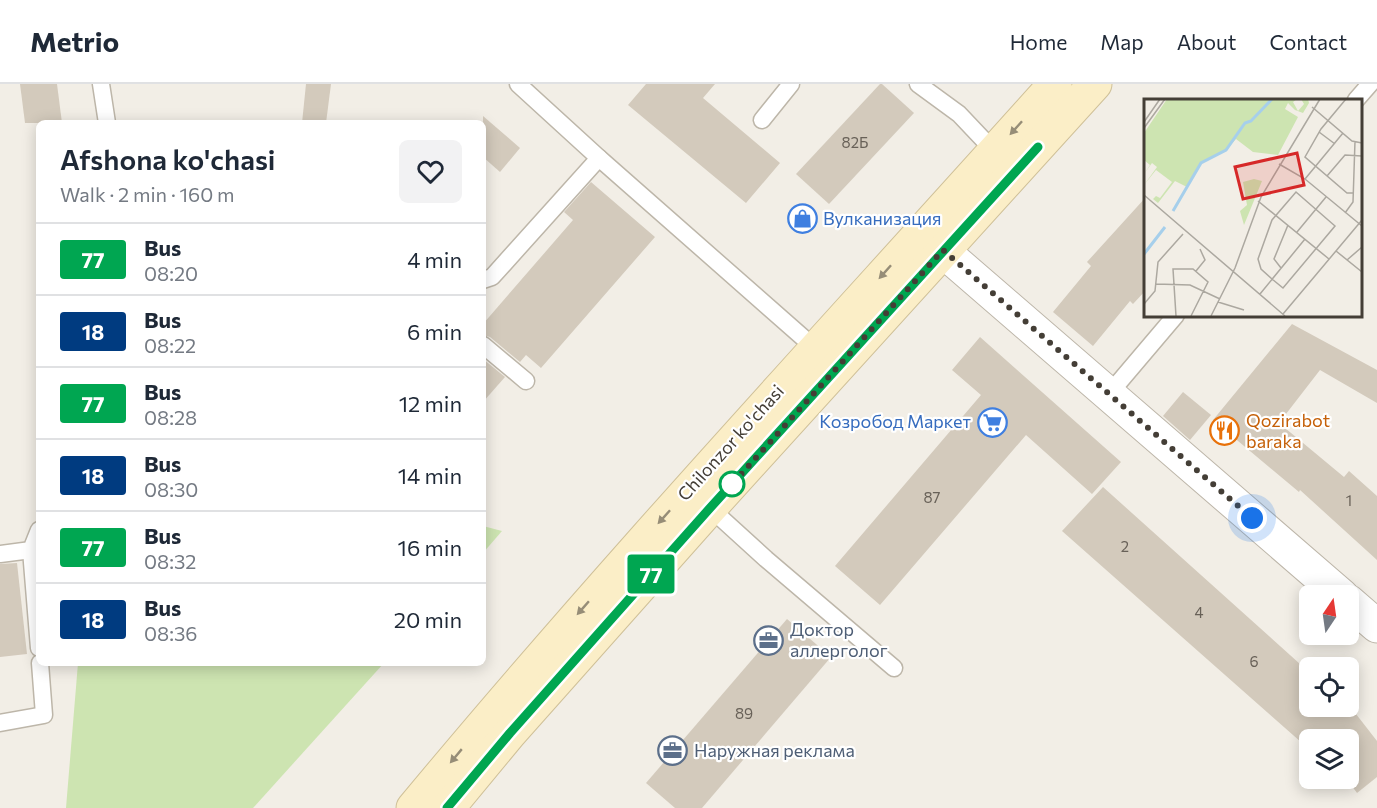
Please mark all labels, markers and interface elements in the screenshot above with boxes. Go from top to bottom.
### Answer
text: Metrio [30,24,119,58]
text: Home [1010,29,1067,54]
text: Map [1100,29,1144,54]
text: About [1177,29,1236,54]
text: Contact [1269,29,1347,54]
inset map [1144,99,1362,316]
one-way arrow [1009,120,1023,135]
house number: 82Б [842,133,868,151]
button: heart [399,140,462,203]
text: Afshona ko'chasi [60,142,275,176]
text: Walk · 2 min · 160 m [60,182,234,206]
shop icon: Вулканизация [786,203,818,235]
place label: Вулканизация [823,207,941,229]
text: Bus [144,234,181,261]
text: 4 min [407,246,462,273]
text: 77 [81,247,105,272]
text: 08:20 [144,261,198,285]
one-way arrow [879,264,892,279]
text: Bus [144,306,181,333]
text: 6 min [407,318,462,345]
text: 18 [82,319,104,344]
text: 08:22 [144,333,196,357]
text: Bus [144,378,181,405]
street label: Chilonzor ko'chasi [672,380,788,505]
text: 12 min [399,390,462,417]
text: 77 [81,391,105,416]
text: 08:28 [144,405,197,429]
supermarket icon: Козробод Маркет [976,406,1008,438]
place label: Qozirabot baraka [1246,409,1330,452]
place label: Козробод Маркет [819,410,972,432]
restaurant icon: Qozirabot baraka [1209,415,1241,447]
text: Bus [144,450,181,477]
text: 14 min [398,462,462,489]
text: 18 [82,463,104,488]
unlabelled marker [719,471,745,497]
text: 08:30 [144,477,198,501]
house number: 87 [924,488,941,506]
house number: 1 [1346,491,1352,509]
your location [1237,503,1267,533]
one-way arrow [658,509,671,524]
text: Bus [144,522,181,549]
text: 16 min [398,534,462,561]
text: 77 [81,535,105,560]
house number: 2 [1121,537,1129,555]
text: 08:32 [144,549,196,573]
line badge: 77 [624,554,678,594]
text: 77 [639,562,663,587]
north arrow [1299,585,1359,645]
map controls [1299,585,1359,789]
text: Bus [144,594,181,621]
one-way arrow [576,601,590,616]
house number: 4 [1195,603,1204,621]
text: 20 min [394,606,462,633]
text: 18 [82,607,104,632]
place label: Доктор аллерголог [790,618,888,661]
text: 08:36 [144,621,197,645]
office icon: Доктор аллерголог [753,624,785,656]
house number: 6 [1249,652,1259,670]
button: locate [1299,657,1359,717]
house number: 89 [735,704,753,722]
button: layers [1299,729,1359,789]
office icon: Наружная реклама [657,735,689,767]
place label: Наружная реклама [694,739,855,761]
one-way arrow [449,748,462,764]

